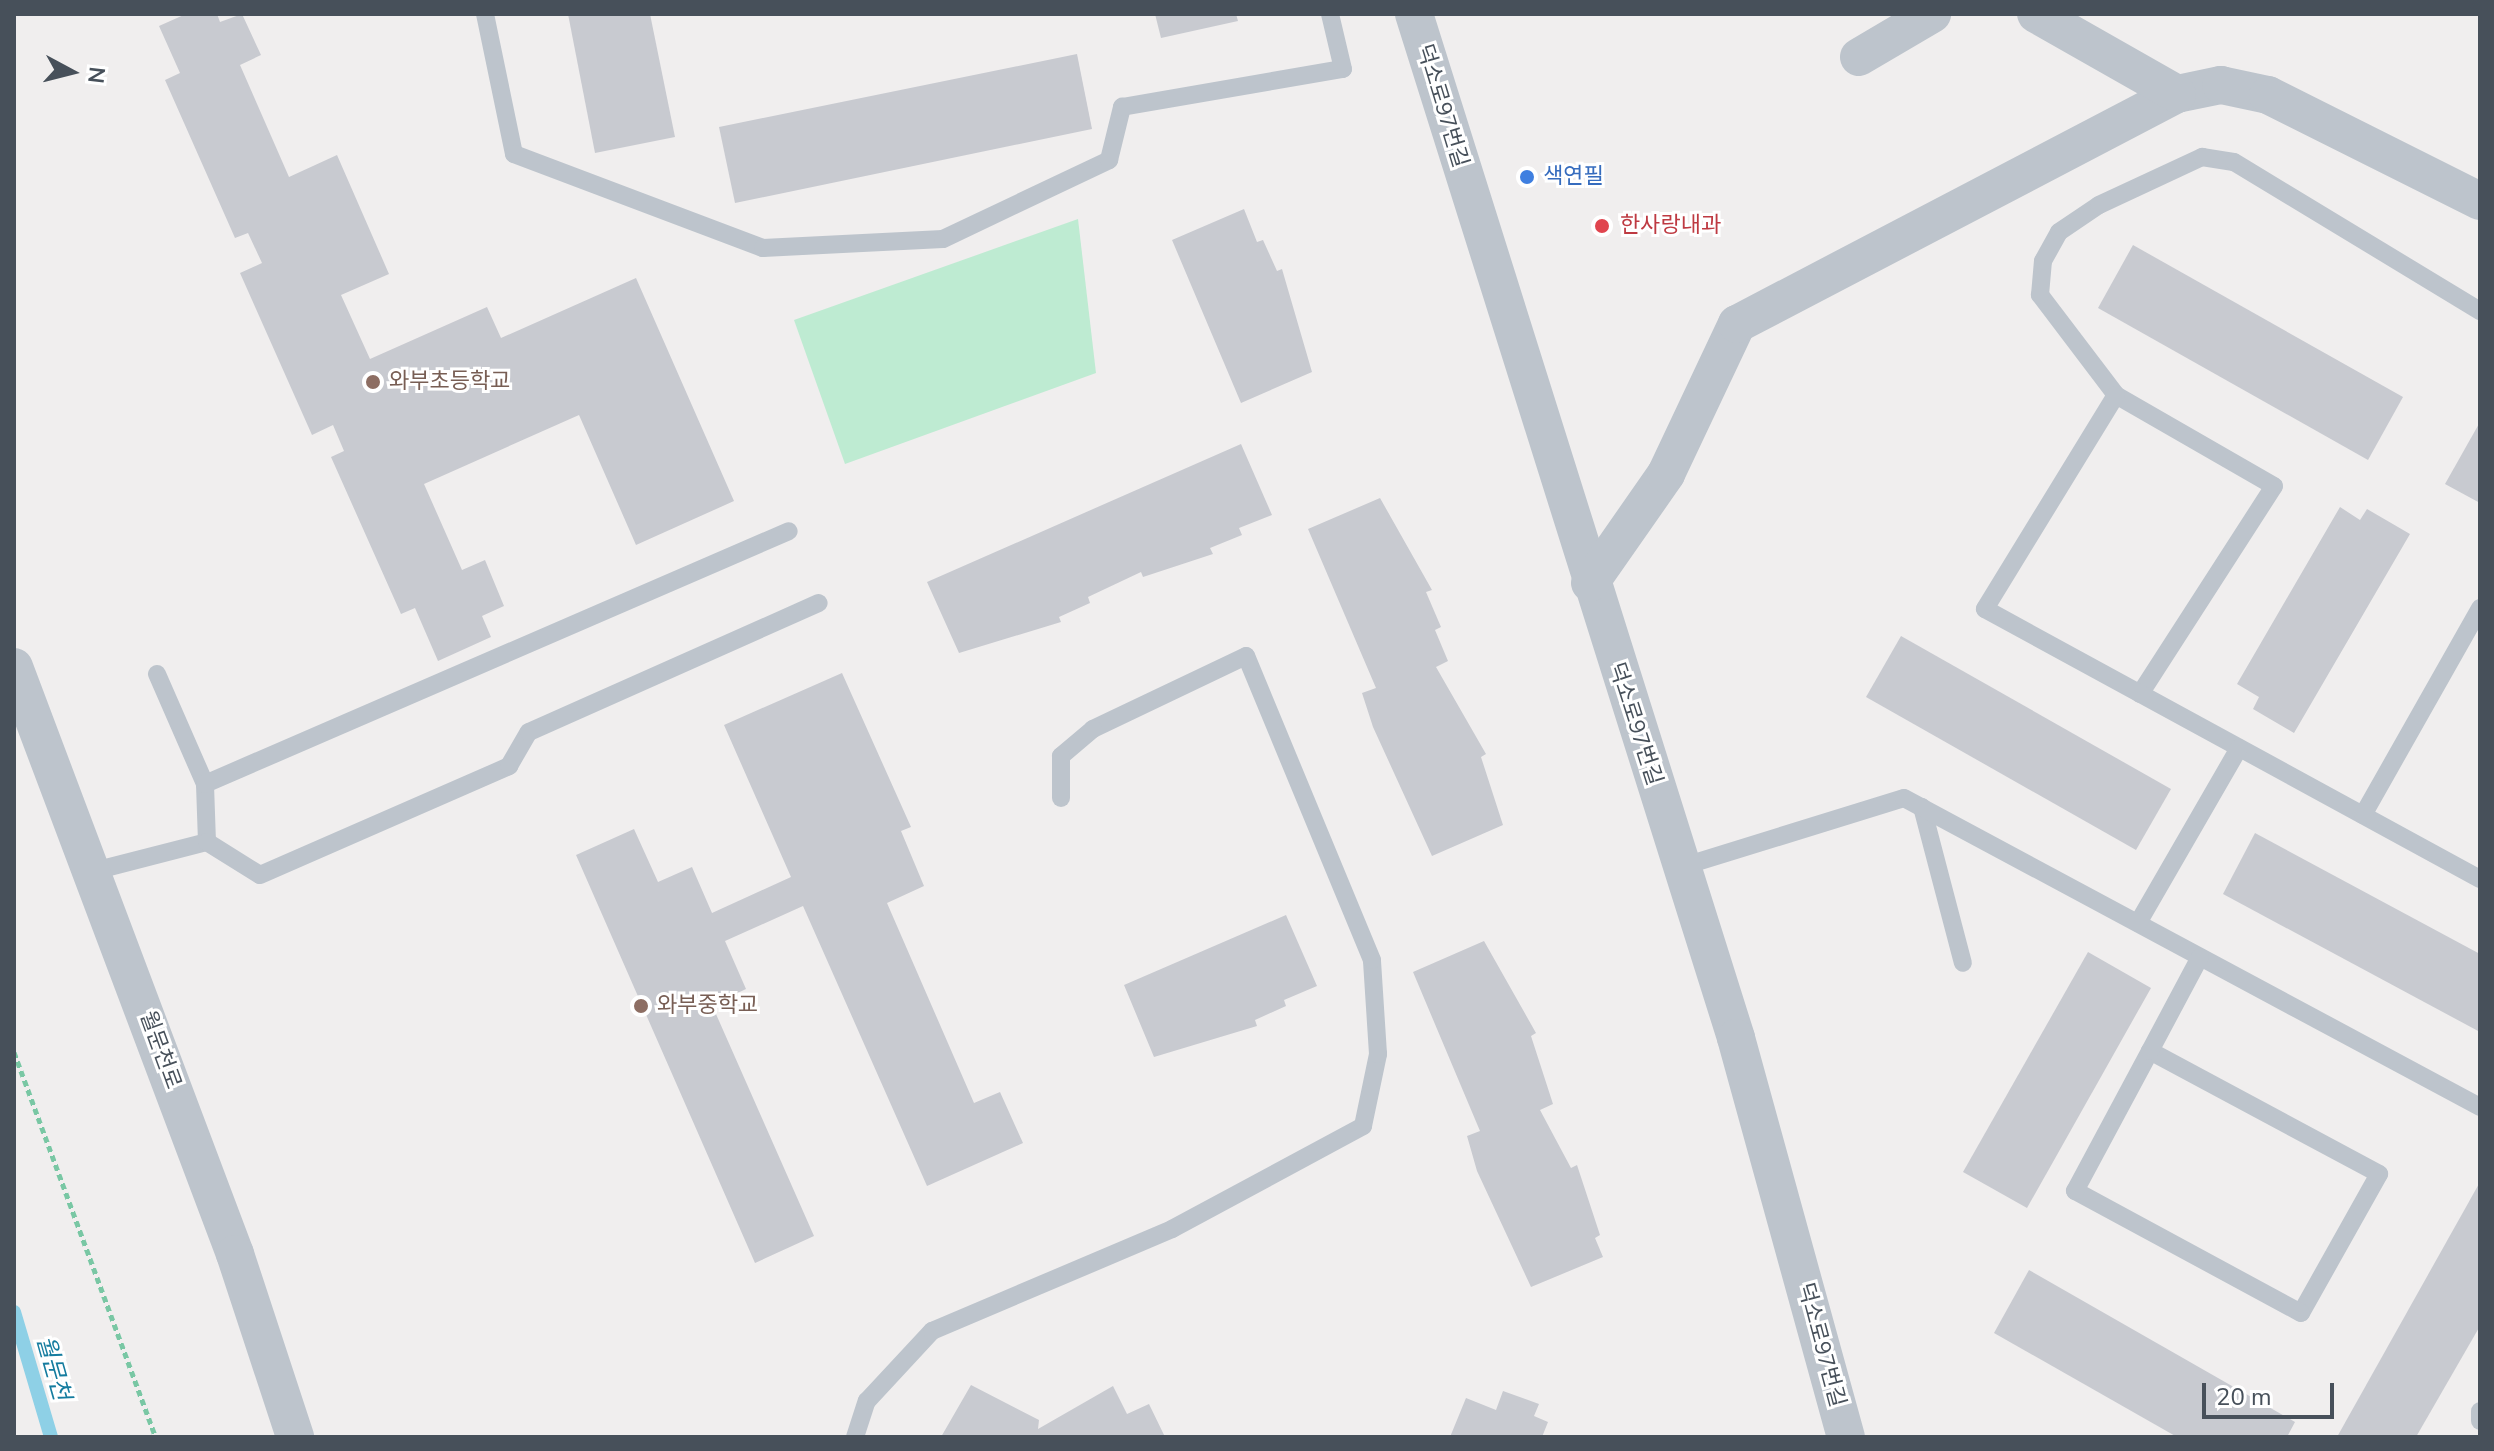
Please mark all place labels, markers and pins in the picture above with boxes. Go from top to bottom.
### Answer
place label: 색연필 [1543,164,1604,190]
marker: 색연필 [1518,168,1536,186]
place label: 한사랑내과 [1620,213,1721,239]
marker: 한사랑내과 [1591,215,1613,237]
place label: 와부초등학교 [389,369,510,395]
marker: 와부초등학교 [364,373,382,391]
place label: 와부중학교 [657,993,758,1019]
marker: 와부중학교 [632,997,650,1015]

